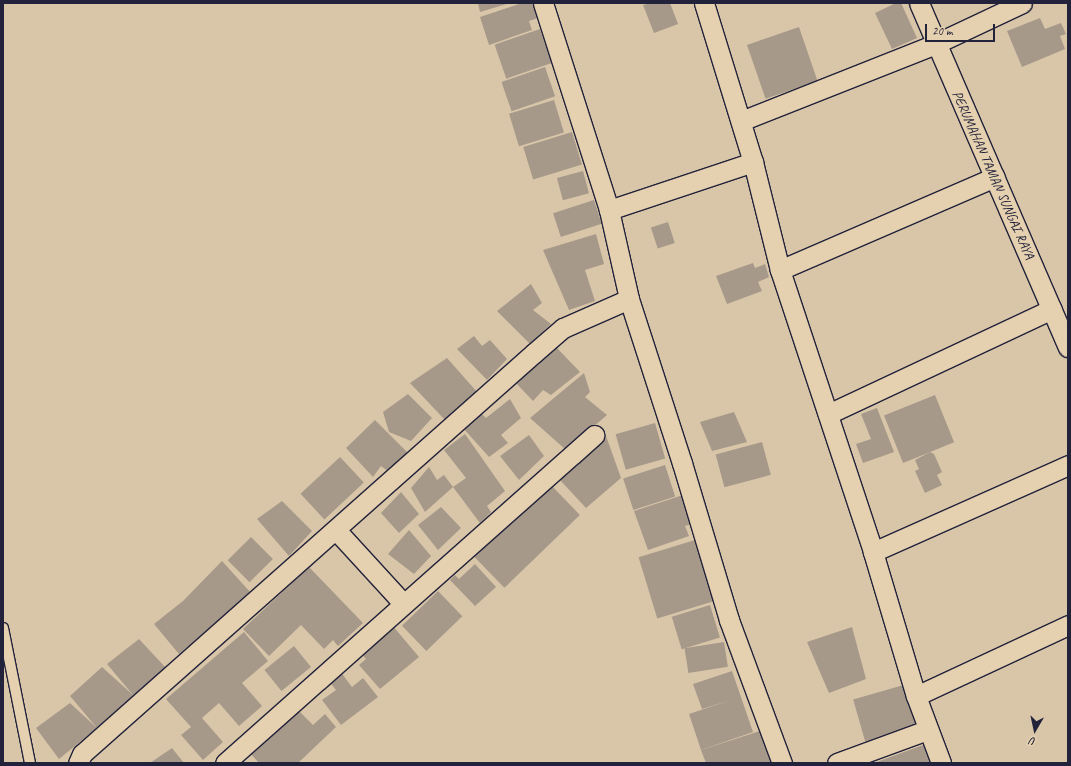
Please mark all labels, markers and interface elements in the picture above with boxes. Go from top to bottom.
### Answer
scale bar [927,16,997,42]
text: 20 m [932,23,952,39]
street label: PERUMAHAN TAMAN SUNGAI RAYA [948,88,1038,262]
north arrow [1015,710,1055,750]
text: U [1029,735,1037,749]

